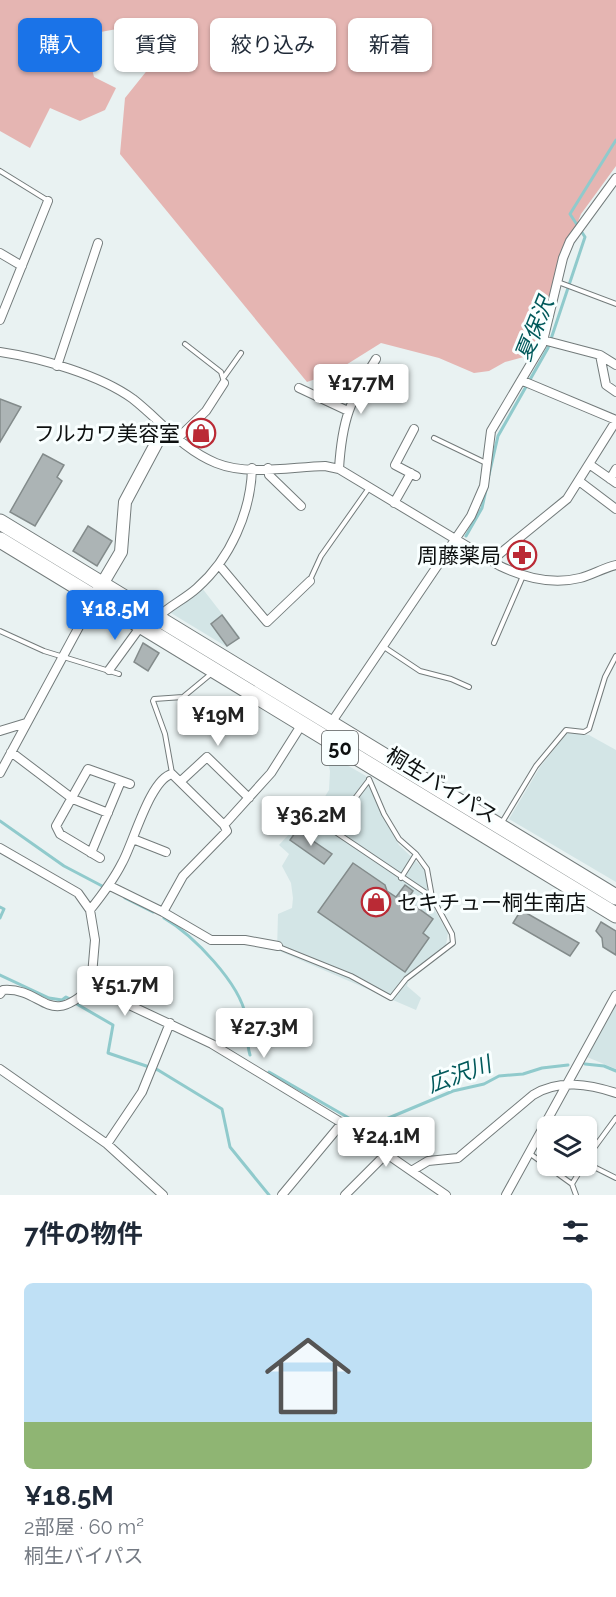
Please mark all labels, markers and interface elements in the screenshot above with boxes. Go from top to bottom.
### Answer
chip: 購入 [18,18,102,72]
chip: 賃貸 [114,18,198,72]
chip: 絞り込み [210,18,336,72]
chip: 新着 [348,18,432,72]
water label: 夏保沢 [510,291,560,364]
pin: ¥17.7M [312,364,410,415]
text: ¥17.7M [328,371,394,395]
shop icon: フルカワ美容室 [185,417,217,449]
place label: フルカワ美容室 [34,421,180,446]
pharmacy icon: 周藤薬局 [506,539,538,571]
place label: 周藤薬局 [417,543,501,568]
pin: ¥18.5M [66,590,164,641]
text: ¥18.5M [80,597,150,621]
pin: ¥19M [182,696,254,747]
text: ¥19M [191,703,245,727]
road number: 50 [322,731,358,765]
street label: 桐生バイパス [382,742,502,828]
pin: ¥36.2M [262,796,360,847]
text: ¥36.2M [276,803,346,827]
shop icon: セキチュー桐生南店 [360,886,392,918]
place label: セキチュー桐生南店 [397,890,586,915]
pin: ¥51.7M [76,966,174,1017]
text: ¥51.7M [91,973,159,997]
pin: ¥27.3M [215,1008,313,1059]
text: ¥27.3M [230,1015,298,1039]
water label: 広沢川 [424,1050,496,1098]
map controls [537,1116,597,1176]
button: layers [537,1116,597,1176]
pin: ¥24.1M [337,1117,435,1168]
text: ¥24.1M [352,1124,420,1148]
icon: filters [559,1215,592,1248]
text: 7件の物件 [24,1219,143,1249]
icon: home [254,1322,362,1430]
text: ¥18.5M [24,1481,114,1511]
text: 2部屋 · 60 m² [24,1515,144,1539]
text: 桐生バイパス [24,1544,144,1568]

